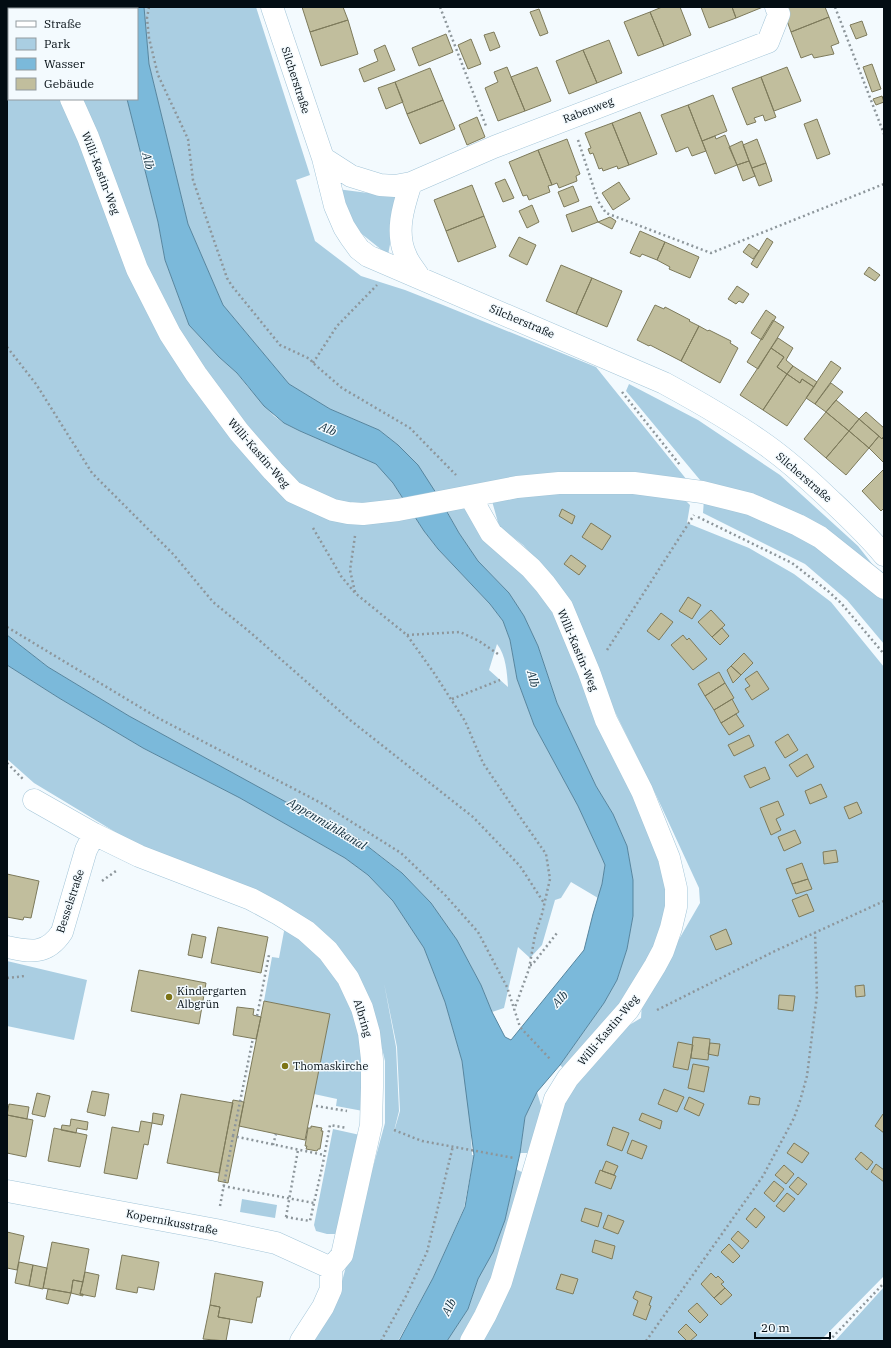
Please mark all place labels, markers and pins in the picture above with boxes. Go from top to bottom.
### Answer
place label: Kindergarten Albgrün [177,984,246,1011]
marker: Kindergarten Albgrün [164,992,174,1002]
place label: Thomaskirche [293,1059,368,1073]
marker: Thomaskirche [280,1061,290,1071]

